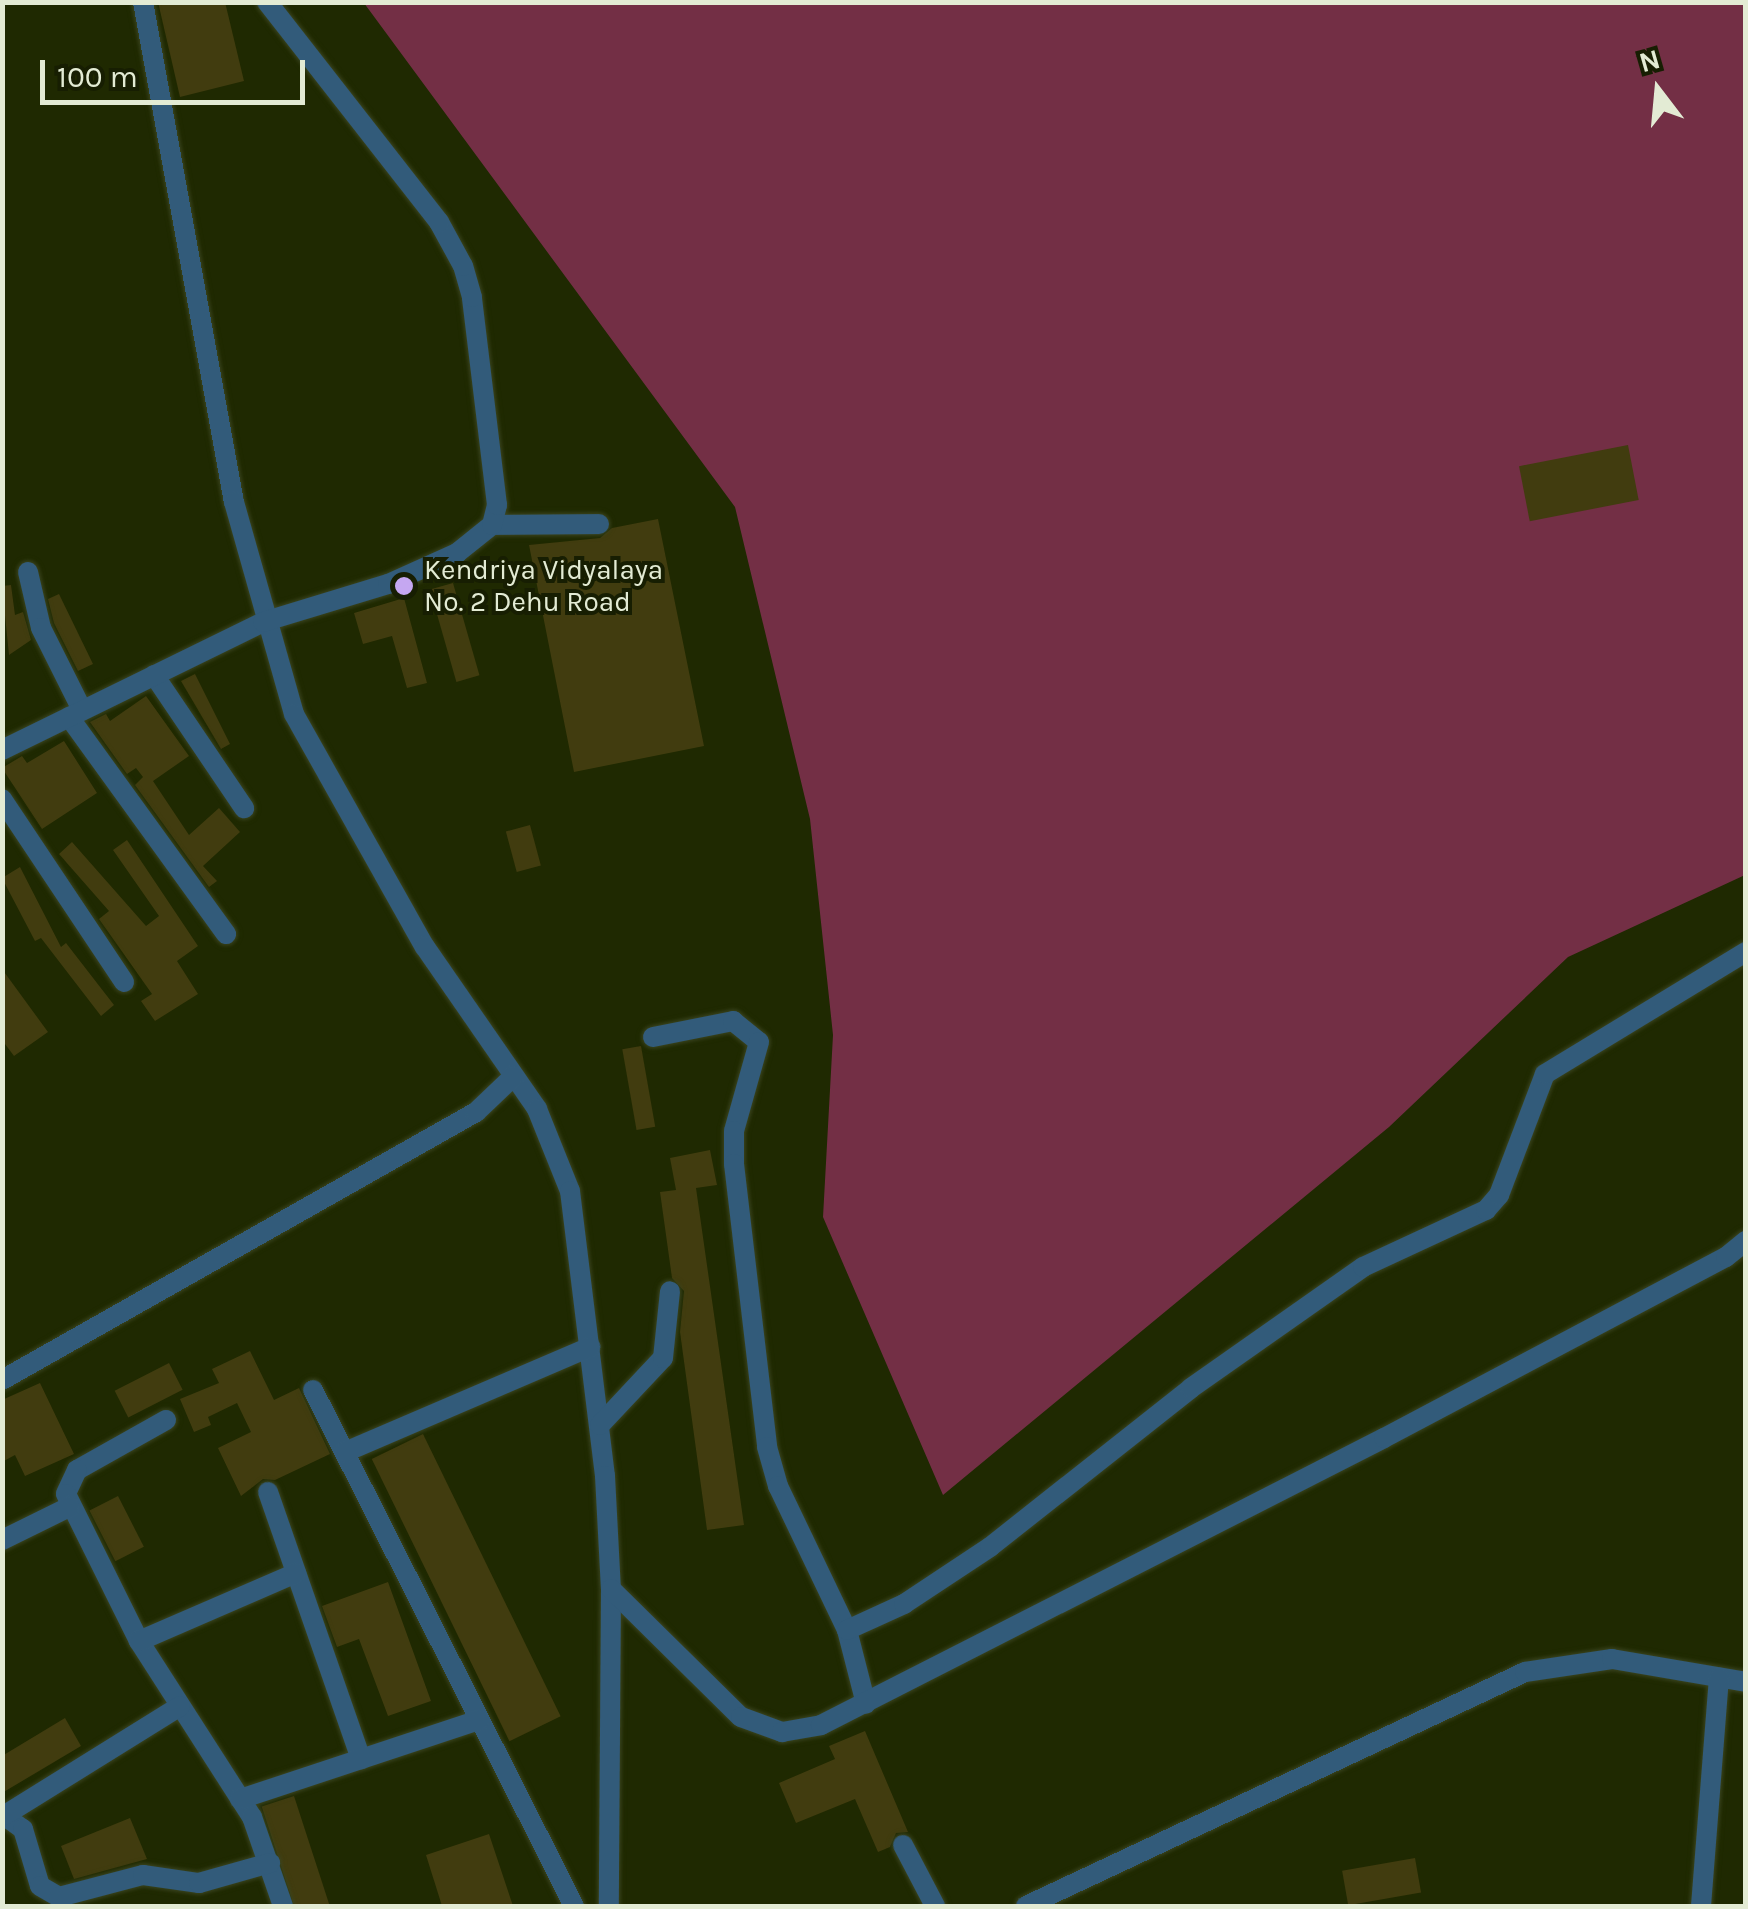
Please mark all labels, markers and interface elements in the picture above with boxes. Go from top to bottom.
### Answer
scale bar [45,40,310,102]
north arrow [1608,40,1708,140]
text: N [1635,42,1664,79]
text: 100 m [57,59,138,95]
place label: Kendriya Vidyalaya No. 2 Dehu Road [424,553,663,619]
marker: Kendriya Vidyalaya No. 2 Dehu Road [393,575,415,597]

